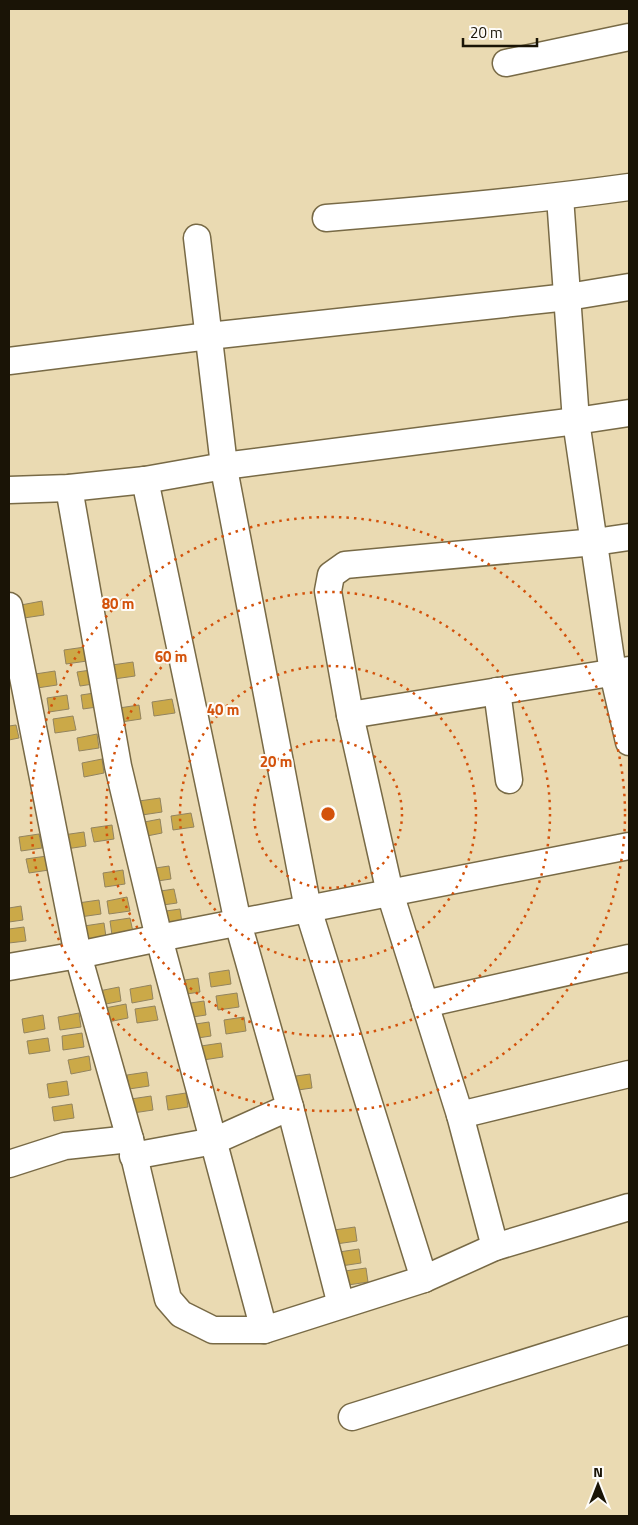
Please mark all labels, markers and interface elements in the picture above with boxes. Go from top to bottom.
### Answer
scale bar [463,15,537,47]
text: 20 m [470,21,503,44]
text: 80 m [102,592,134,615]
text: 60 m [155,645,187,668]
text: 40 m [207,698,239,721]
text: 20 m [260,750,292,773]
centre of rings [319,805,337,823]
north arrow [573,1460,623,1510]
text: N [593,1461,603,1482]

